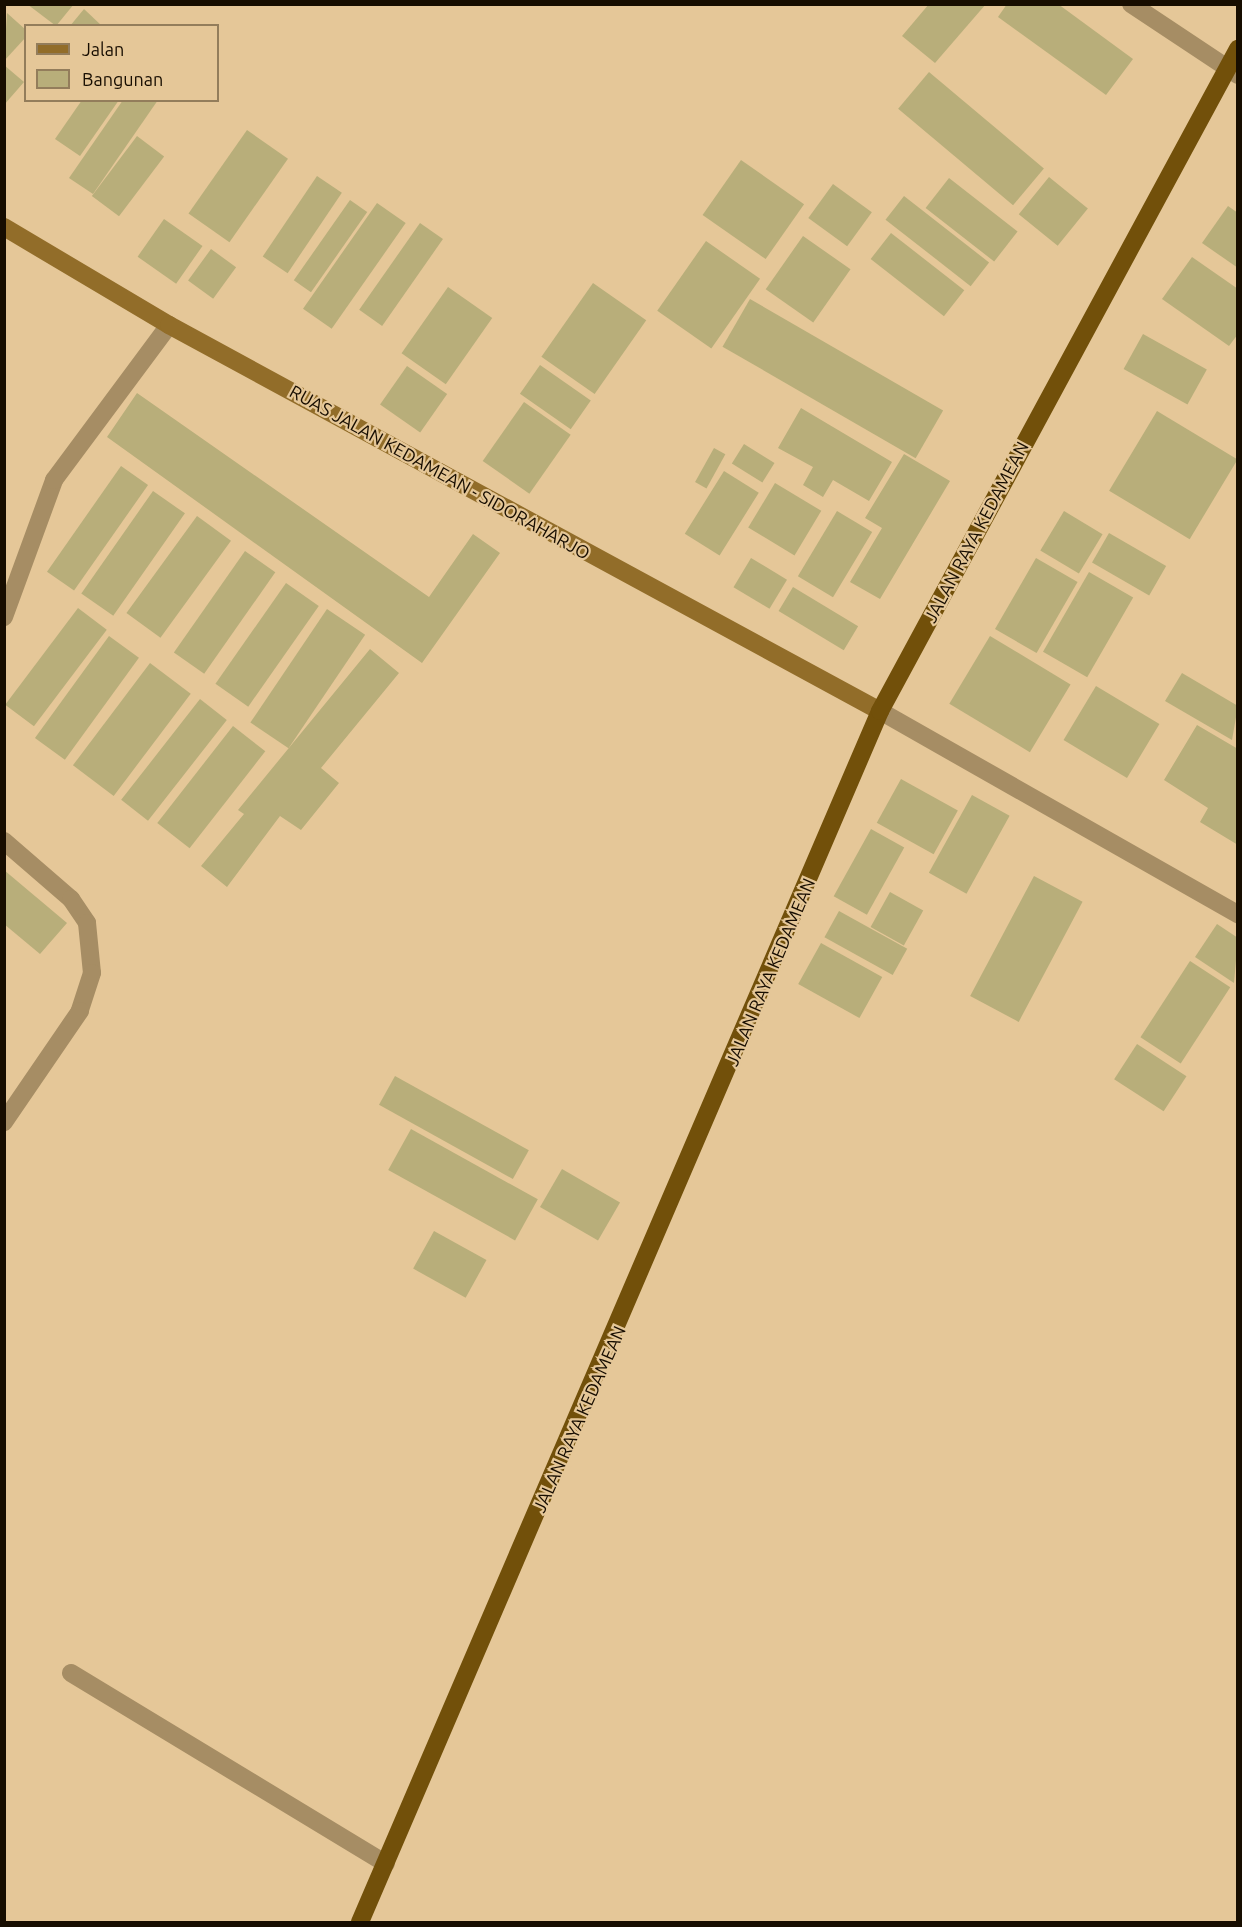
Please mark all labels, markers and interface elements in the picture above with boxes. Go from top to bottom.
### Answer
legend [24,24,219,102]
text: Jalan [82,39,124,59]
text: Bangunan [82,69,163,89]
street label: RUAS JALAN KEDAMEAN - SIDORAHARJO [286,380,594,564]
street label: JALAN RAYA KEDAMEAN [919,438,1033,626]
street label: JALAN RAYA KEDAMEAN [721,875,819,1069]
street label: JALAN RAYA KEDAMEAN [528,1322,630,1516]

